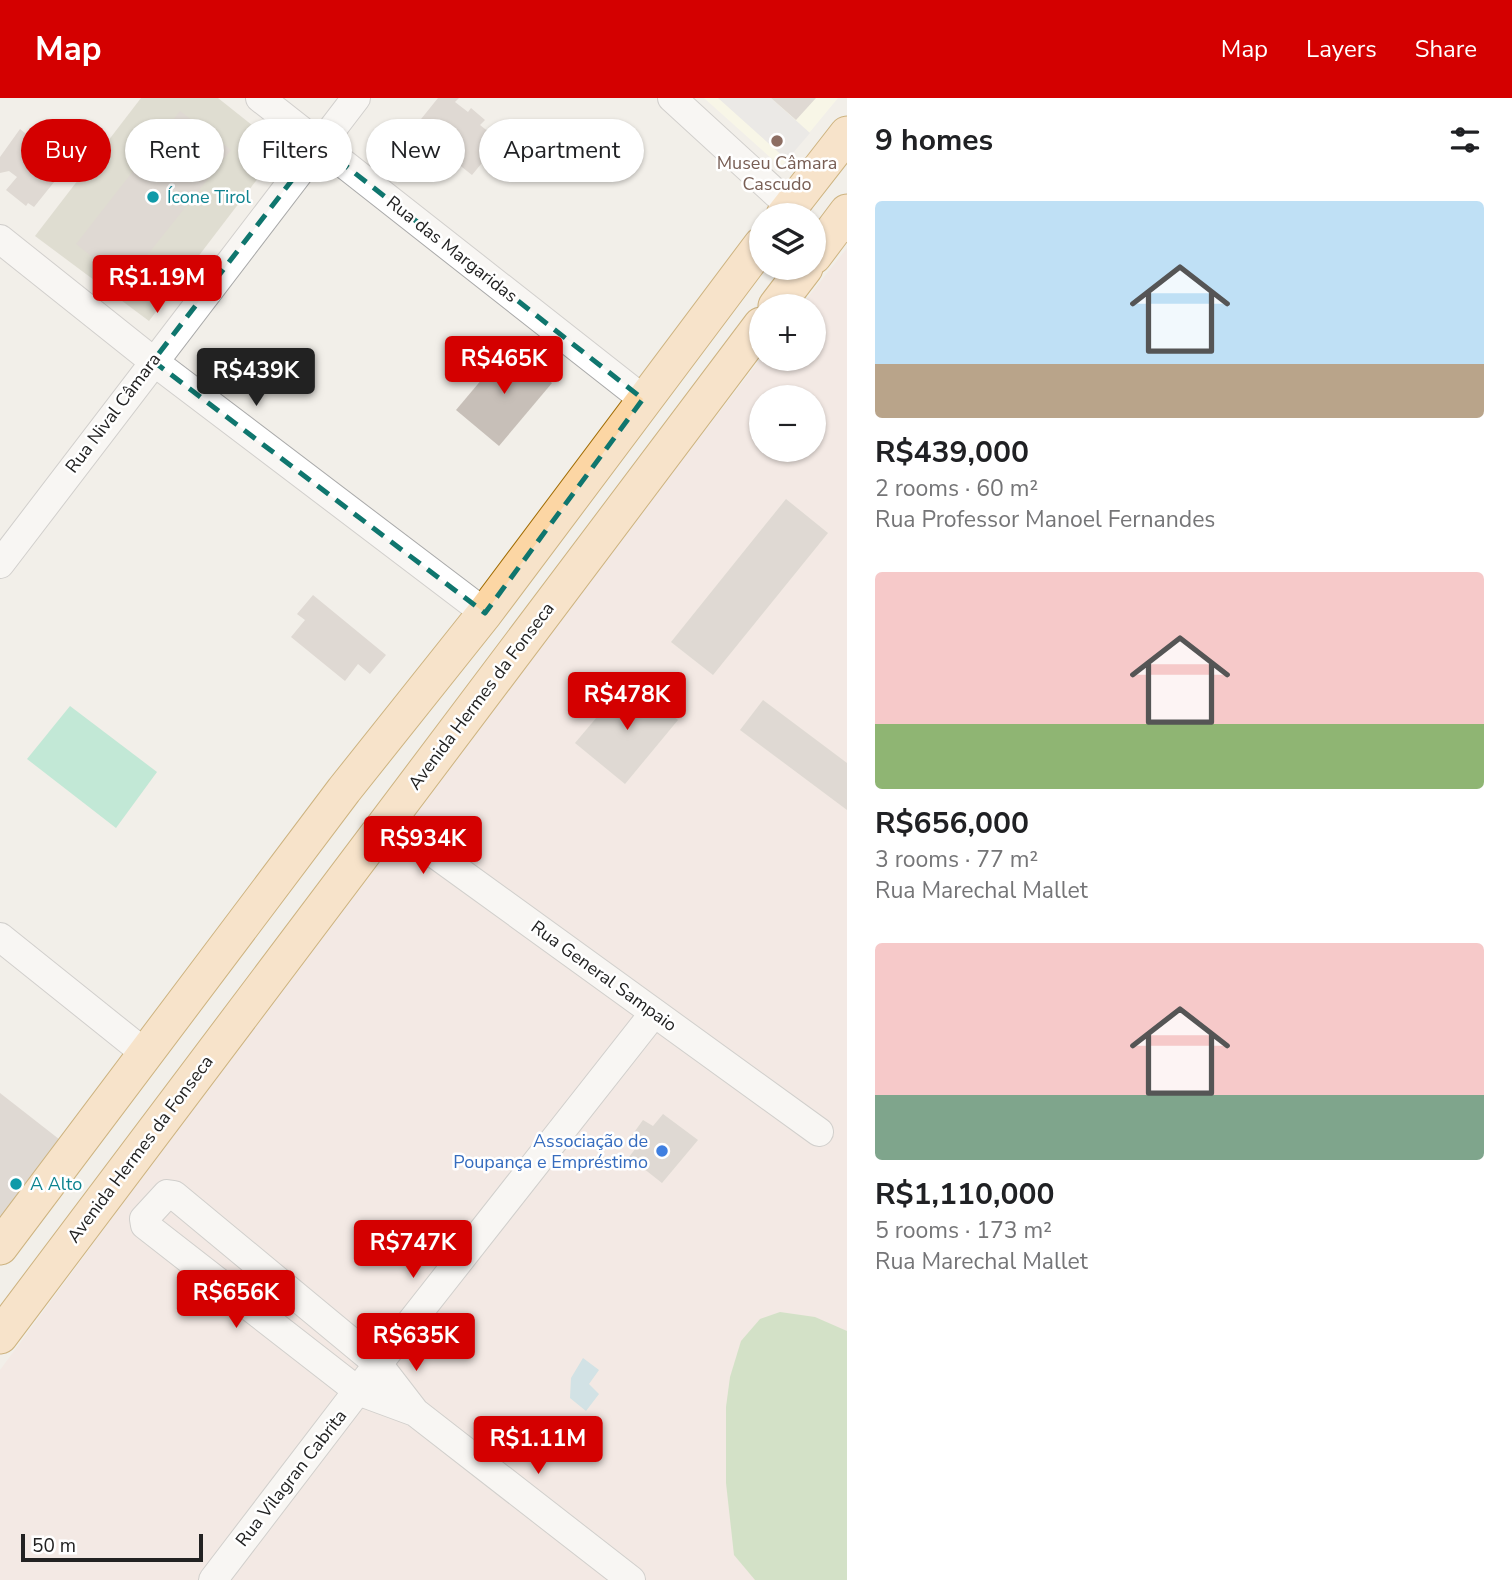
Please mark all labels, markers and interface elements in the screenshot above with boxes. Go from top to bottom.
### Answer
text: Map [35,27,102,72]
text: Map [1221,33,1268,65]
text: Layers [1306,33,1377,65]
text: Share [1415,33,1477,65]
chip: Buy [21,119,111,182]
chip: Rent [125,119,224,182]
chip: Filters [238,119,352,182]
chip: New [366,119,465,182]
chip: Apartment [479,119,644,182]
text: 9 homes [875,120,993,161]
icon: filters [1446,121,1484,159]
marker: Museu Câmara Cascudo [769,133,785,149]
place label: Museu Câmara Cascudo [717,151,837,196]
place label: Ícone Tirol [167,185,252,209]
marker: Ícone Tirol [145,189,161,205]
street label: Rua das Margaridas [381,190,523,308]
map controls [749,203,826,462]
button: layers [749,203,826,280]
icon: home [1117,246,1243,372]
pin: R$1.19M [92,256,222,315]
text: R$1.19M [109,262,205,293]
button: + [749,294,826,371]
pin: R$465K [447,336,561,396]
text: R$465K [461,343,547,374]
street label: Rua Nival Câmara [60,348,166,478]
pin: R$439K [199,348,313,408]
text: R$439K [213,355,299,386]
button: − [749,385,826,462]
text: R$439,000 [875,432,1029,473]
text: 2 rooms · 60 m² [875,473,1038,504]
text: Rua Professor Manoel Fernandes [875,504,1215,535]
street label: Avenida Hermes da Fonseca [403,597,559,795]
icon: home [1117,617,1243,743]
pin: R$478K [570,672,684,732]
text: R$478K [584,679,670,710]
text: R$656,000 [875,803,1029,844]
pin: R$934K [366,816,480,876]
text: R$934K [380,823,466,854]
text: 3 rooms · 77 m² [875,844,1038,875]
text: Rua Marechal Mallet [875,875,1088,906]
street label: Rua General Sampaio [526,915,682,1037]
icon: home [1117,988,1243,1114]
street label: Avenida Hermes da Fonseca [62,1050,218,1248]
place label: Associação de Poupança e Empréstimo [453,1129,648,1174]
marker: Associação de Poupança e Empréstimo [654,1143,670,1159]
place label: A Alto [30,1172,82,1196]
text: R$1,110,000 [875,1174,1054,1215]
marker: A Alto [8,1176,24,1192]
text: 5 rooms · 173 m² [875,1215,1052,1246]
pin: R$747K [356,1220,470,1280]
text: R$747K [370,1227,456,1258]
text: Rua Marechal Mallet [875,1246,1088,1277]
pin: R$656K [179,1270,293,1330]
text: R$656K [193,1277,279,1308]
pin: R$635K [359,1314,473,1373]
text: R$635K [373,1320,459,1351]
street label: Rua Vilagran Cabrita [230,1405,352,1551]
pin: R$1.11M [473,1416,603,1476]
text: R$1.11M [490,1423,586,1454]
scale bar [21,1531,203,1563]
text: 50 m [32,1533,76,1559]

